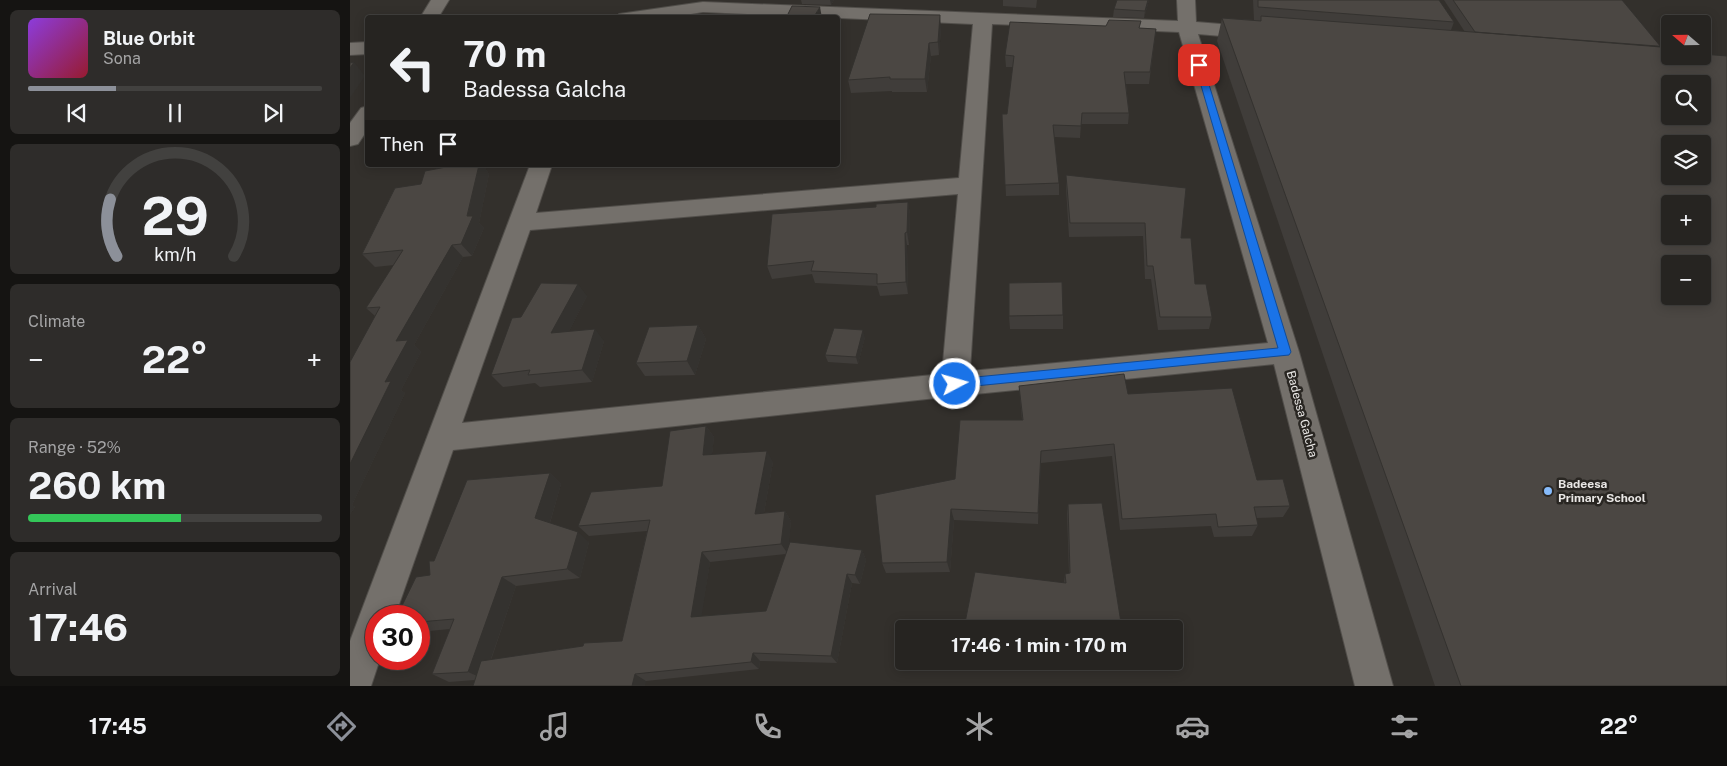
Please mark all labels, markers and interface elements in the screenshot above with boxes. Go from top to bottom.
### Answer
north arrow [1661,15,1711,65]
map controls [1661,15,1711,305]
text: Blue Orbit [103,27,195,49]
text: 70 m [463,34,546,75]
icon: left [380,35,445,100]
pin [1178,44,1220,86]
text: Sona [103,49,141,68]
icon: arrive [1185,51,1213,79]
button: search [1661,75,1711,125]
text: Badessa Galcha [463,76,626,102]
icon: previous [63,99,91,127]
icon: pause [161,99,189,127]
icon: next [259,99,287,127]
icon: arrive [434,130,462,158]
text: Then [380,133,424,155]
button: layers [1661,135,1711,185]
text: 29 [141,186,209,247]
button: + [1661,195,1711,245]
text: km/h [154,244,196,265]
button: − [1661,255,1711,305]
text: Climate [28,312,85,331]
text: 22° [142,337,208,382]
text: − [28,343,44,376]
text: + [306,343,322,376]
position arrow [928,357,980,409]
street label: Badessa Galcha [1284,369,1320,459]
text: Range · 52% [28,438,121,457]
text: 260 km [28,463,166,508]
place label: Badeesa Primary School [1558,477,1646,505]
marker: Badeesa Primary School [1542,485,1554,497]
text: Arrival [28,580,77,599]
text: 17:46 [28,605,128,650]
speed limit sign: 30 [365,605,430,670]
text: 17:46 · 1 min · 170 m [951,634,1127,656]
icon: directions [324,709,359,744]
icon: music [537,709,572,744]
icon: phone [750,709,785,744]
icon: climate [962,709,997,744]
icon: car [1175,709,1210,744]
icon: filters [1387,709,1422,744]
text: 17:45 [89,713,147,739]
text: 22° [1600,713,1638,739]

